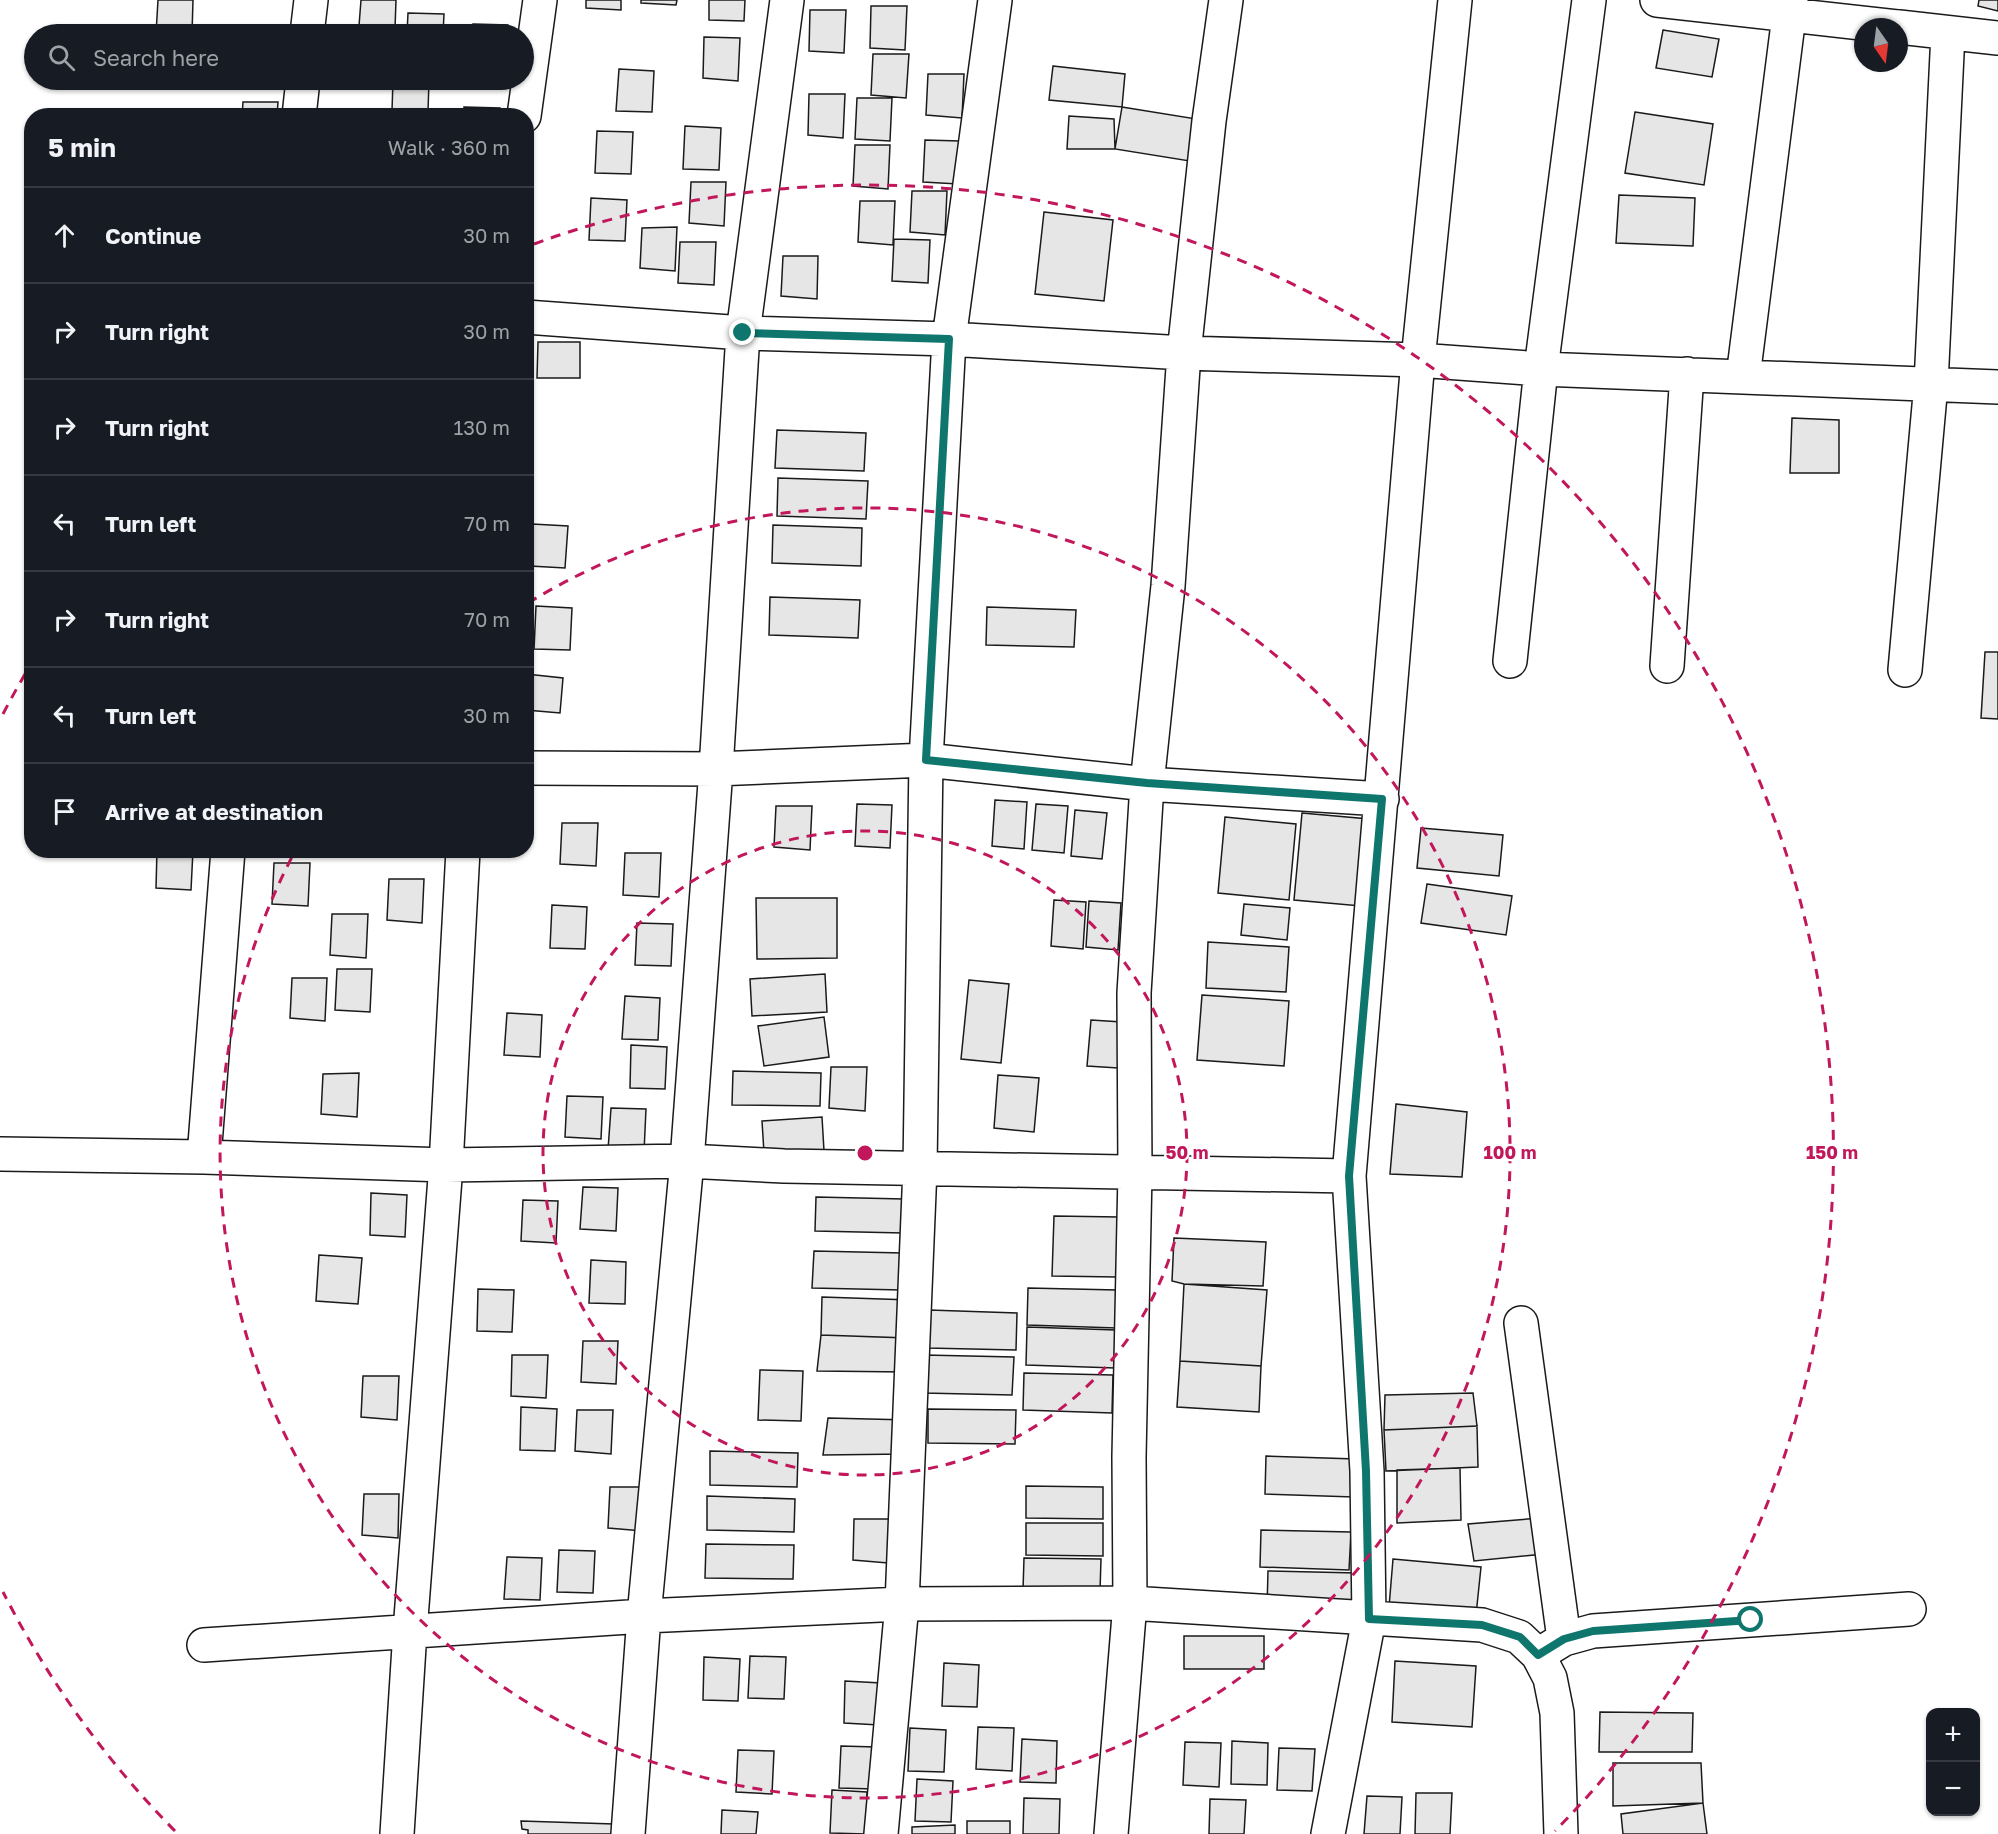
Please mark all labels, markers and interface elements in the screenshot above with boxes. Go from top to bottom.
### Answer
north arrow [1854,18,1908,72]
search box [24,24,534,90]
icon: search [45,41,78,74]
text: Search here [93,44,219,71]
text: 5 min [48,132,116,163]
text: Walk · 360 m [388,135,510,159]
icon: ahead [48,219,81,252]
text: Continue [105,222,201,249]
text: 30 m [463,223,510,247]
icon: right [48,315,81,348]
text: Turn right [105,318,209,345]
text: 30 m [463,319,510,343]
route end [729,319,755,345]
icon: right [48,411,81,444]
text: Turn right [105,414,209,441]
text: 130 m [454,415,510,439]
icon: left [48,507,81,540]
text: Turn left [105,510,196,537]
text: 70 m [464,511,510,535]
icon: right [48,603,81,636]
text: Turn right [105,606,209,633]
text: 70 m [464,607,510,631]
icon: left [48,699,81,732]
text: Turn left [105,702,196,729]
text: 30 m [463,703,510,727]
icon: arrive [48,795,81,828]
text: Arrive at destination [105,798,323,825]
text: 50 m [1166,1141,1208,1163]
text: 100 m [1484,1141,1536,1163]
text: 150 m [1806,1141,1858,1163]
centre of rings [855,1143,875,1163]
route start [1737,1606,1763,1632]
map controls [1926,1708,1980,1816]
button: + [1926,1708,1980,1762]
button: − [1926,1762,1980,1816]

